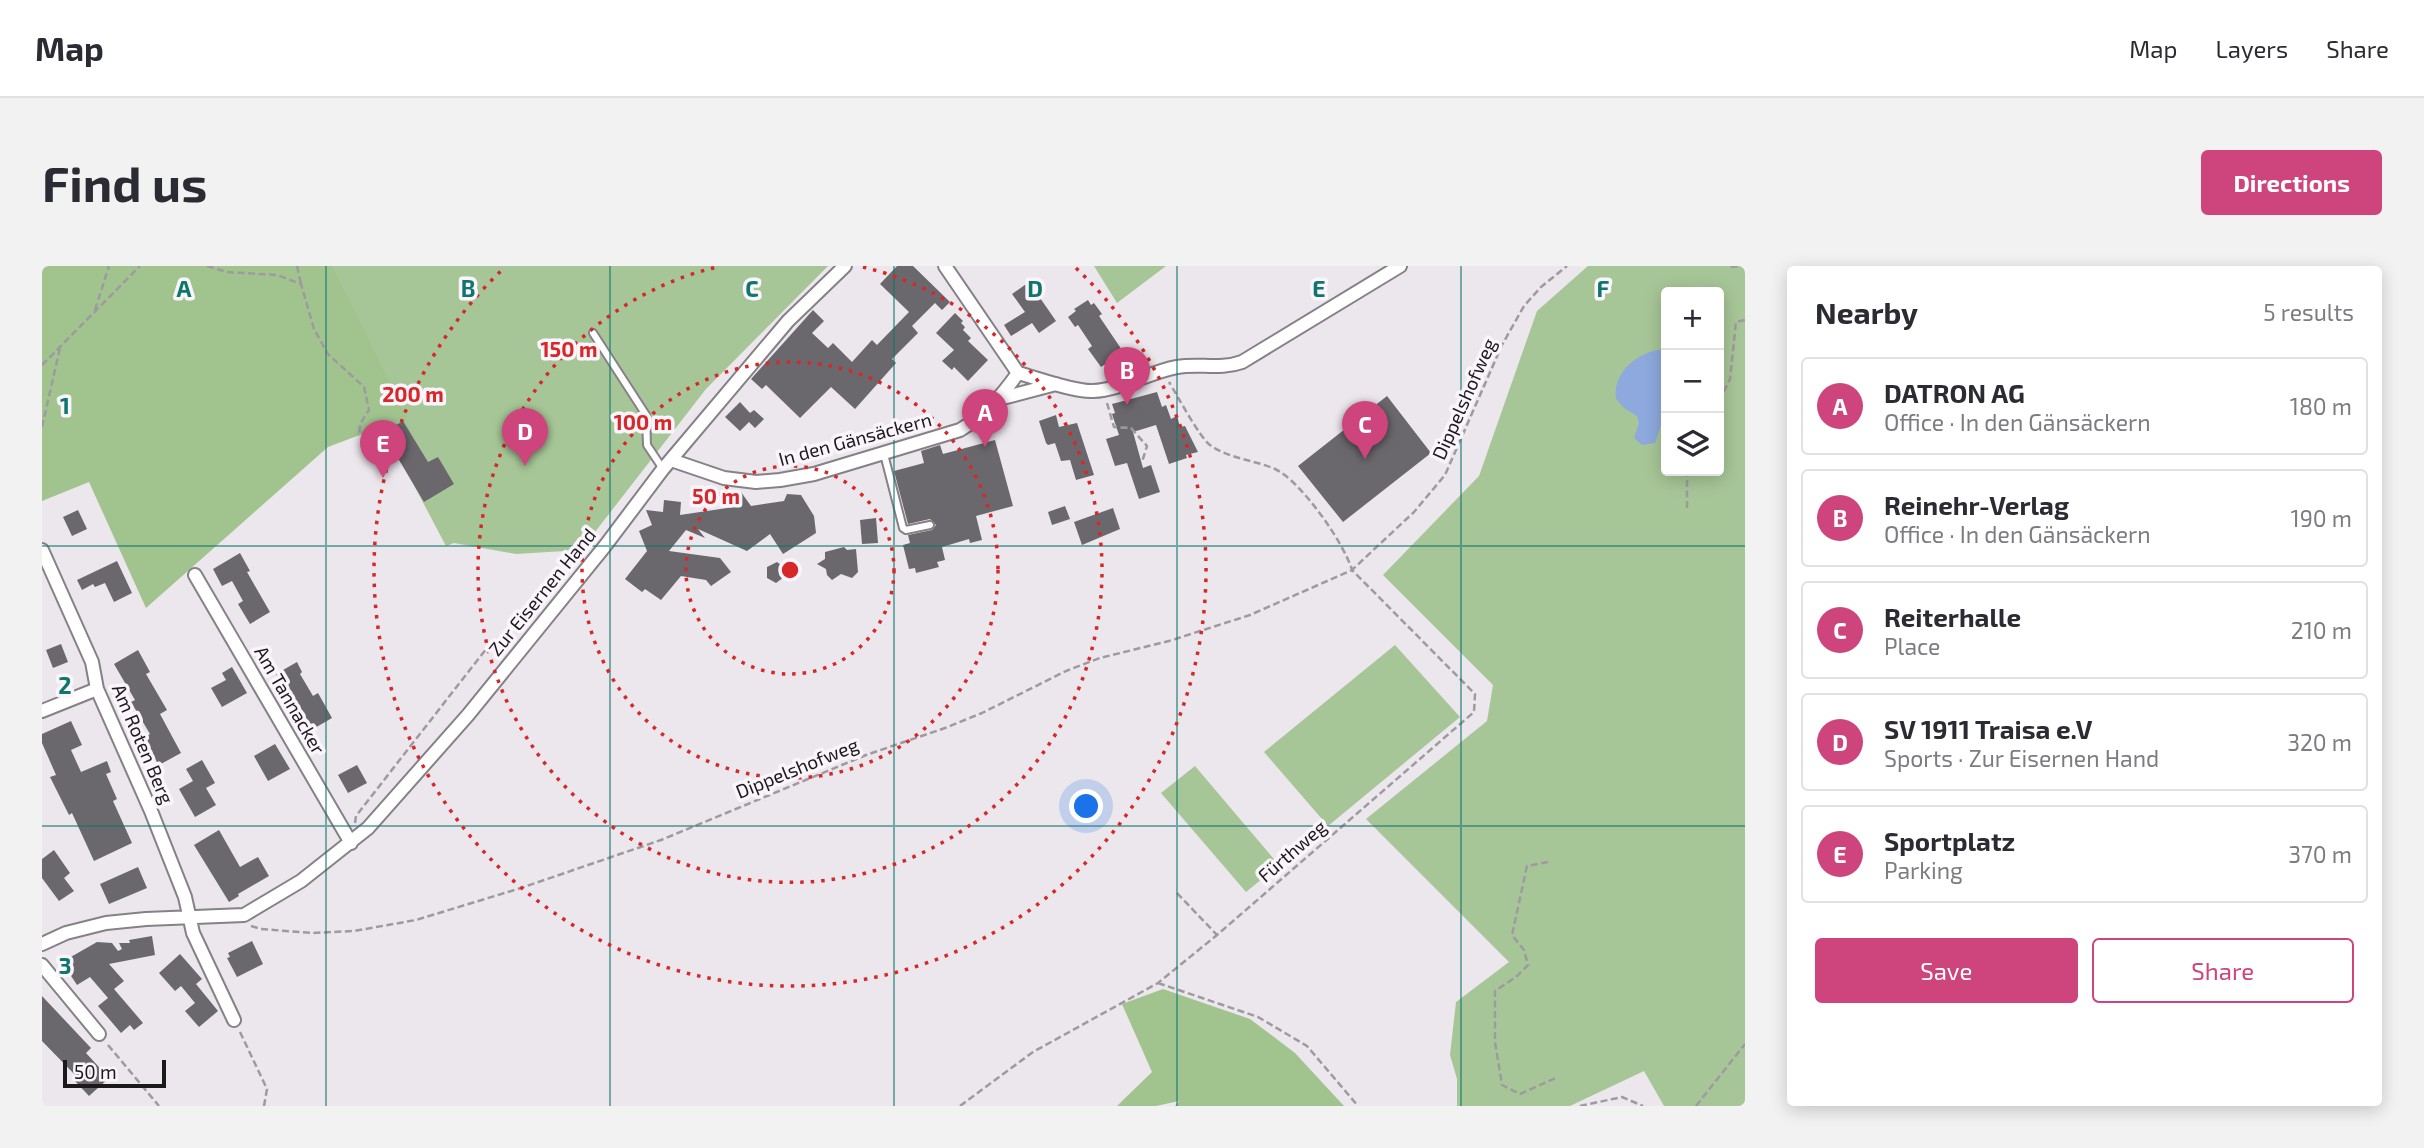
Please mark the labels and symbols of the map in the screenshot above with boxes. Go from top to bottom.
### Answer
text: A [176,274,192,302]
text: B [461,274,475,302]
text: C [745,274,759,302]
text: D [1027,274,1043,302]
text: E [1312,274,1326,302]
text: F [1597,274,1610,302]
street label: Dippelshofweg [1427,334,1501,463]
text: 150 m [541,336,597,361]
pin: B [1104,347,1150,405]
text: 200 m [382,381,444,406]
pin: A [962,389,1008,447]
text: 1 [60,391,70,419]
pin: C [1342,401,1388,459]
street label: In den Gänsäckern [776,407,934,470]
pin: D [502,408,548,466]
text: 100 m [614,409,672,434]
pin: E [360,420,406,478]
text: 50 m [692,483,740,508]
street label: Zur Eisernen Hand [483,523,600,660]
centre of rings [778,558,802,582]
street label: Am Tannacker [250,642,331,758]
text: 2 [58,671,72,699]
street label: Am Roten Berg [108,680,179,808]
street label: Dippelshofweg [732,732,862,803]
your location [1069,789,1103,823]
street label: Fürthweg [1253,814,1331,887]
text: 3 [58,951,72,979]
scale bar [63,1057,166,1089]

